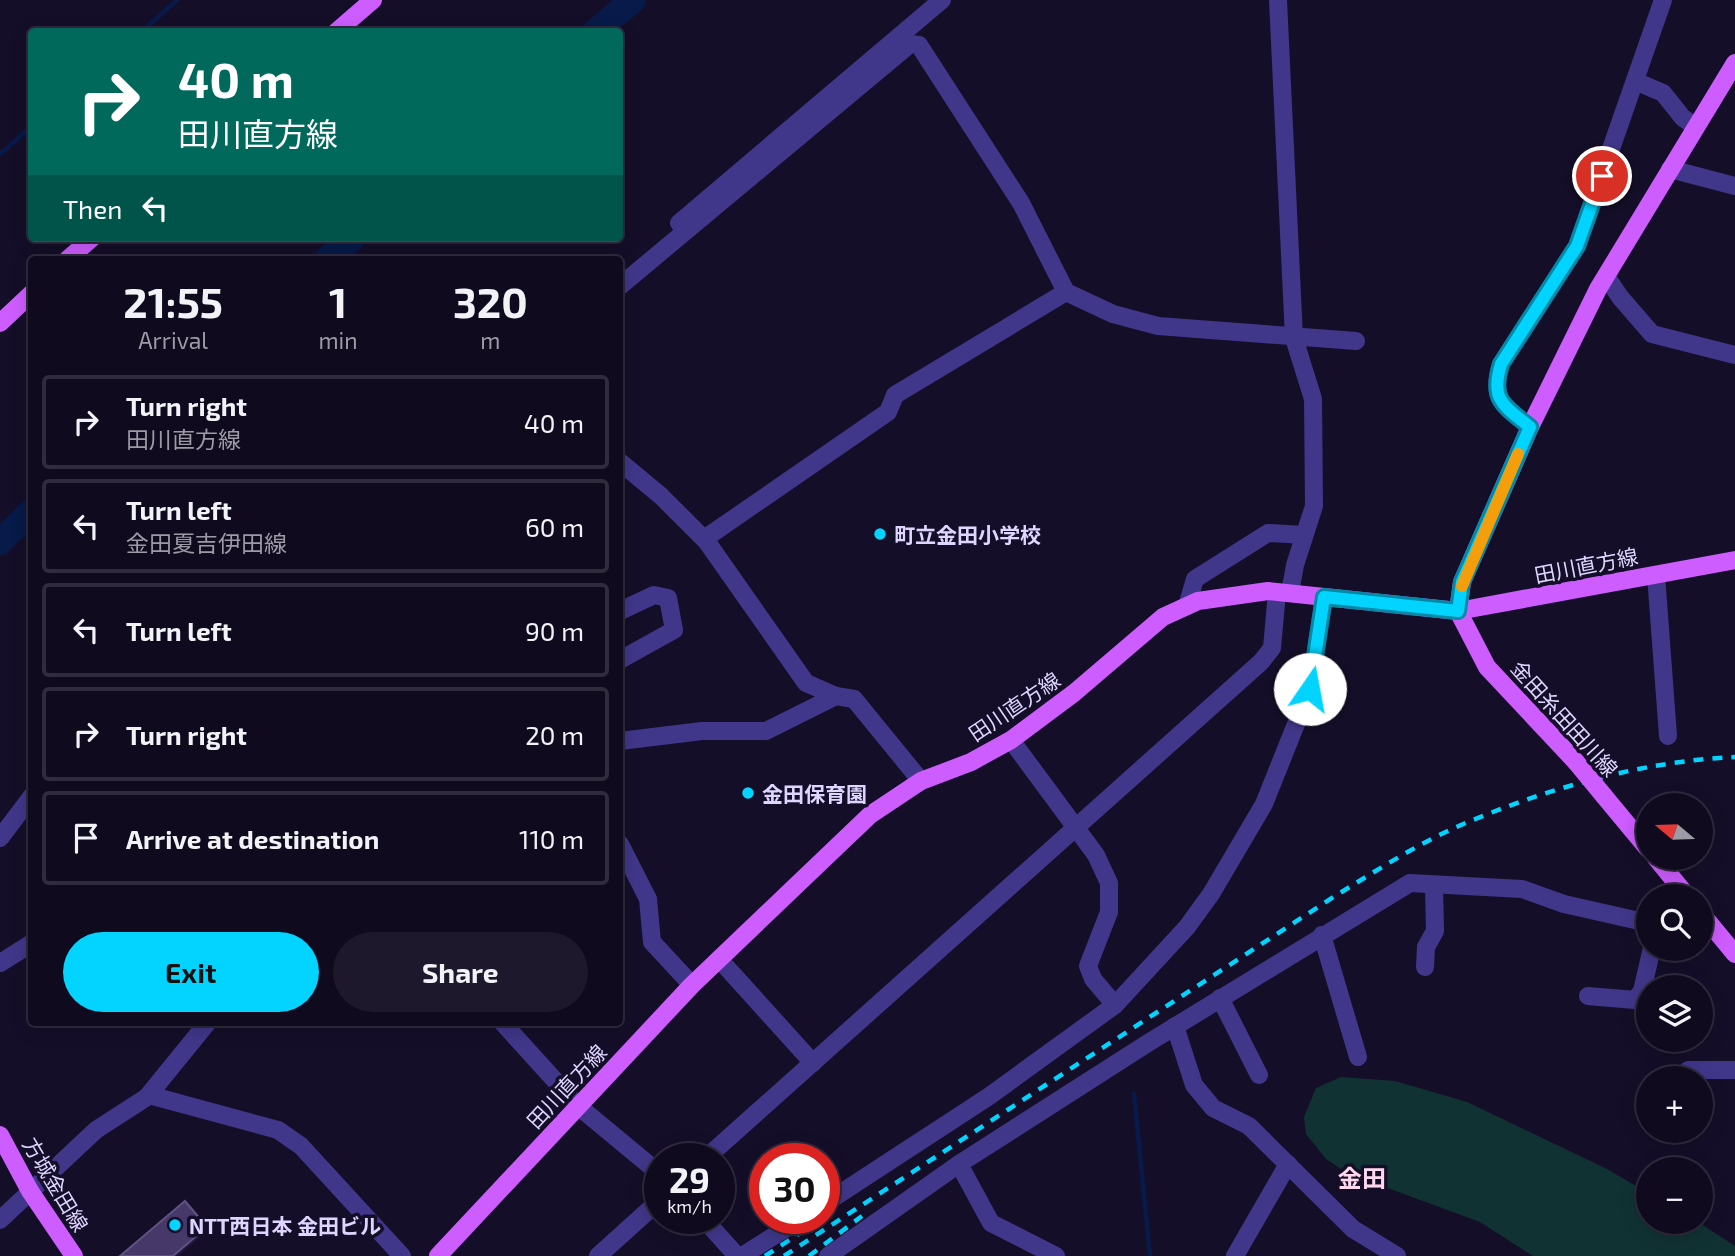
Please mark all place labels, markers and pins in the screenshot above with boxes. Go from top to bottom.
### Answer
pin [1572,146,1632,206]
place label: 町立金田小学校 [894,522,1041,547]
marker: 町立金田小学校 [872,526,888,542]
place label: 金田保育園 [762,781,867,806]
marker: 金田保育園 [740,785,756,801]
place label: NTT西日本 金田ビル [189,1213,381,1238]
marker: NTT西日本 金田ビル [167,1217,183,1233]

